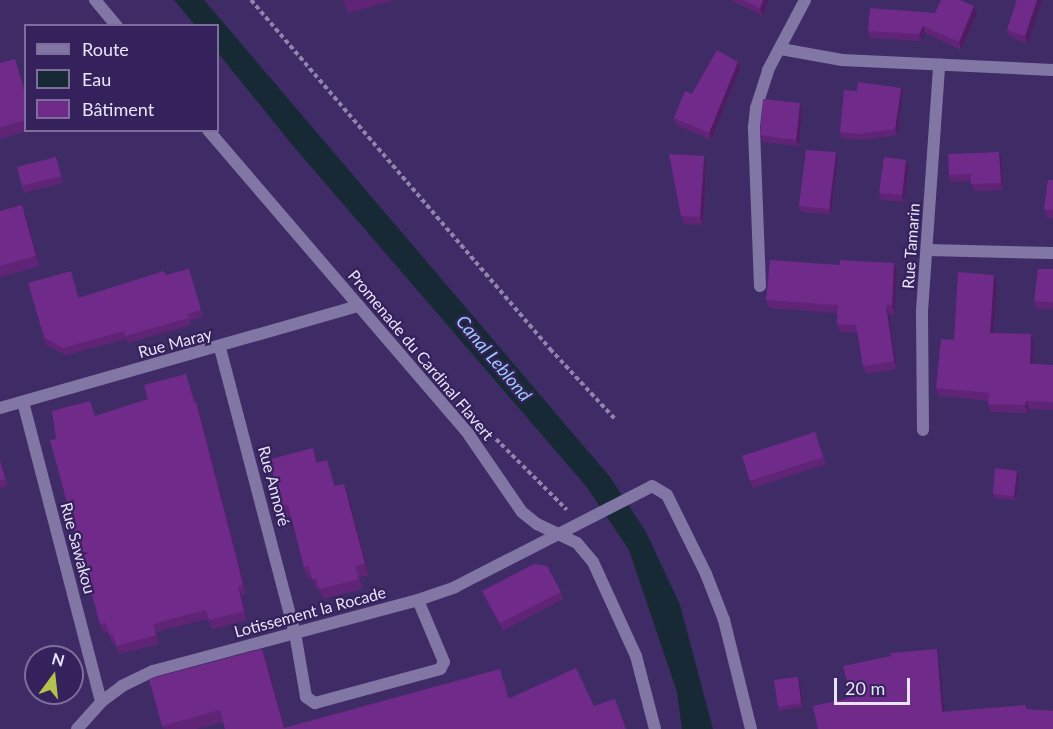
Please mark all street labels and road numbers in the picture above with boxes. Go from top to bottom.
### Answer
street label: Rue Tamarin [898,202,924,290]
street label: Promenade du Cardinal Flavert [344,266,498,444]
street label: Rue Maray [136,324,214,362]
street label: Rue Annoré [254,444,294,528]
street label: Rue Sawakou [57,500,99,596]
street label: Lotissement la Rocade [232,582,388,642]

